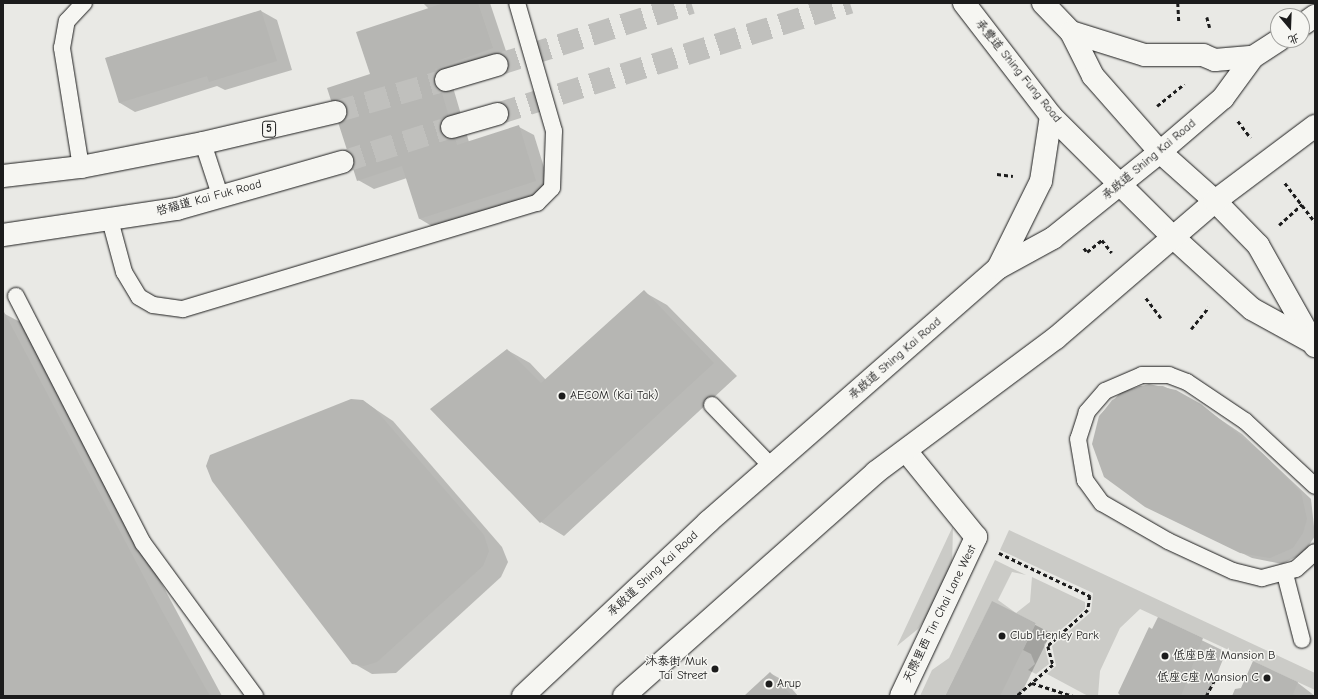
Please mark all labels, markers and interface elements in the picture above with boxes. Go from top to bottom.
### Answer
north arrow [1270,8,1310,48]
street label: 承豐道 Shing Fung Road [972,16,1064,126]
text: 北 [1286,31,1301,47]
street label: 承啟道 Shing Kai Road [1099,116,1199,204]
road number: 5 [262,120,276,138]
street label: 啓福道 Kai Fuk Road [155,177,263,219]
street label: 承啟道 Shing Kai Road [846,315,944,403]
place label: AECOM (Kai Tak) [570,389,658,403]
marker: AECOM (Kai Tak) [557,391,567,401]
street label: 承啟道 Shing Kai Road [605,528,701,620]
street label: 天際里西 Tin Chai Lane West [900,543,980,685]
place label: Club Henley Park [1010,629,1099,643]
marker: Club Henley Park [997,631,1007,641]
place label: 低座B座 Mansion B [1173,649,1275,663]
marker: 低座B座 Mansion B [1160,651,1170,661]
place label: 沐泰街 Muk Tai Street [645,655,707,683]
marker: 沐泰街 Muk Tai Street [710,664,720,674]
place label: 低座C座 Mansion C [1157,671,1259,685]
marker: 低座C座 Mansion C [1262,673,1272,683]
place label: Arup [777,677,801,691]
marker: Arup [764,679,774,689]

